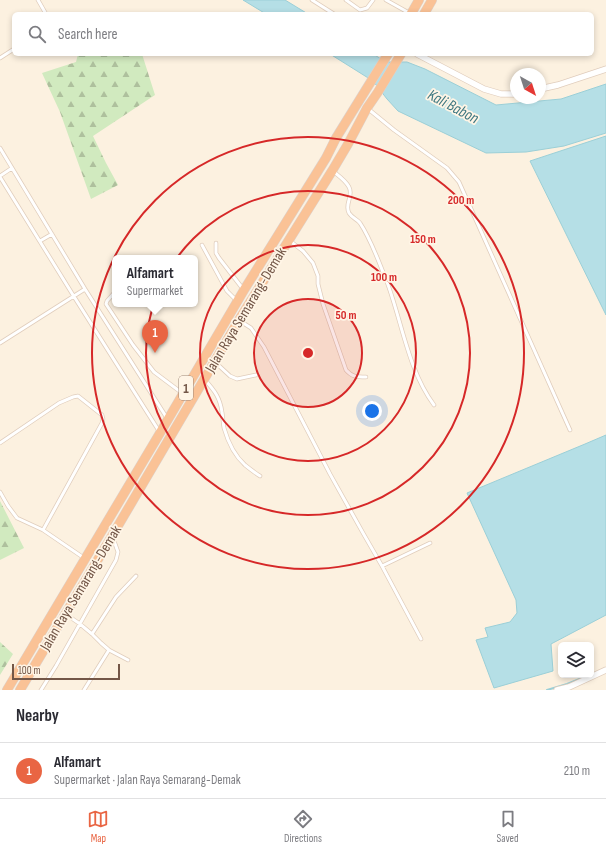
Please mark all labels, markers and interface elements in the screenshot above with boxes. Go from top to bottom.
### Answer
search box [12,12,594,56]
icon: search [26,23,48,45]
text: Search here [58,25,118,44]
north arrow [510,68,546,104]
water label: Kali Babon [424,86,482,128]
text: 200 m [448,193,474,208]
text: 150 m [410,232,436,247]
street label: Jalan Raya Semarang-Demak [201,244,291,377]
popup [112,255,198,307]
text: Alfamart [127,264,174,283]
text: 100 m [371,270,397,285]
text: Supermarket [127,283,183,299]
text: 50 m [336,308,356,323]
pin: 1 [142,320,168,353]
centre of rings [301,346,315,360]
road number: 1 [179,376,193,400]
your location [362,401,382,421]
street label: Jalan Raya Semarang-Demak [36,522,126,655]
map controls [558,642,594,678]
button: layers [558,642,594,678]
scale bar [12,662,120,681]
text: 100 m [18,664,40,677]
text: Nearby [16,706,59,726]
text: Alfamart [54,753,101,772]
text: 1 [26,763,32,779]
text: 210 m [564,763,590,779]
text: Supermarket · Jalan Raya Semarang-Demak [54,772,241,788]
tab: Map [87,808,109,845]
tab: Directions [284,808,322,845]
tab: Saved [497,808,519,845]

